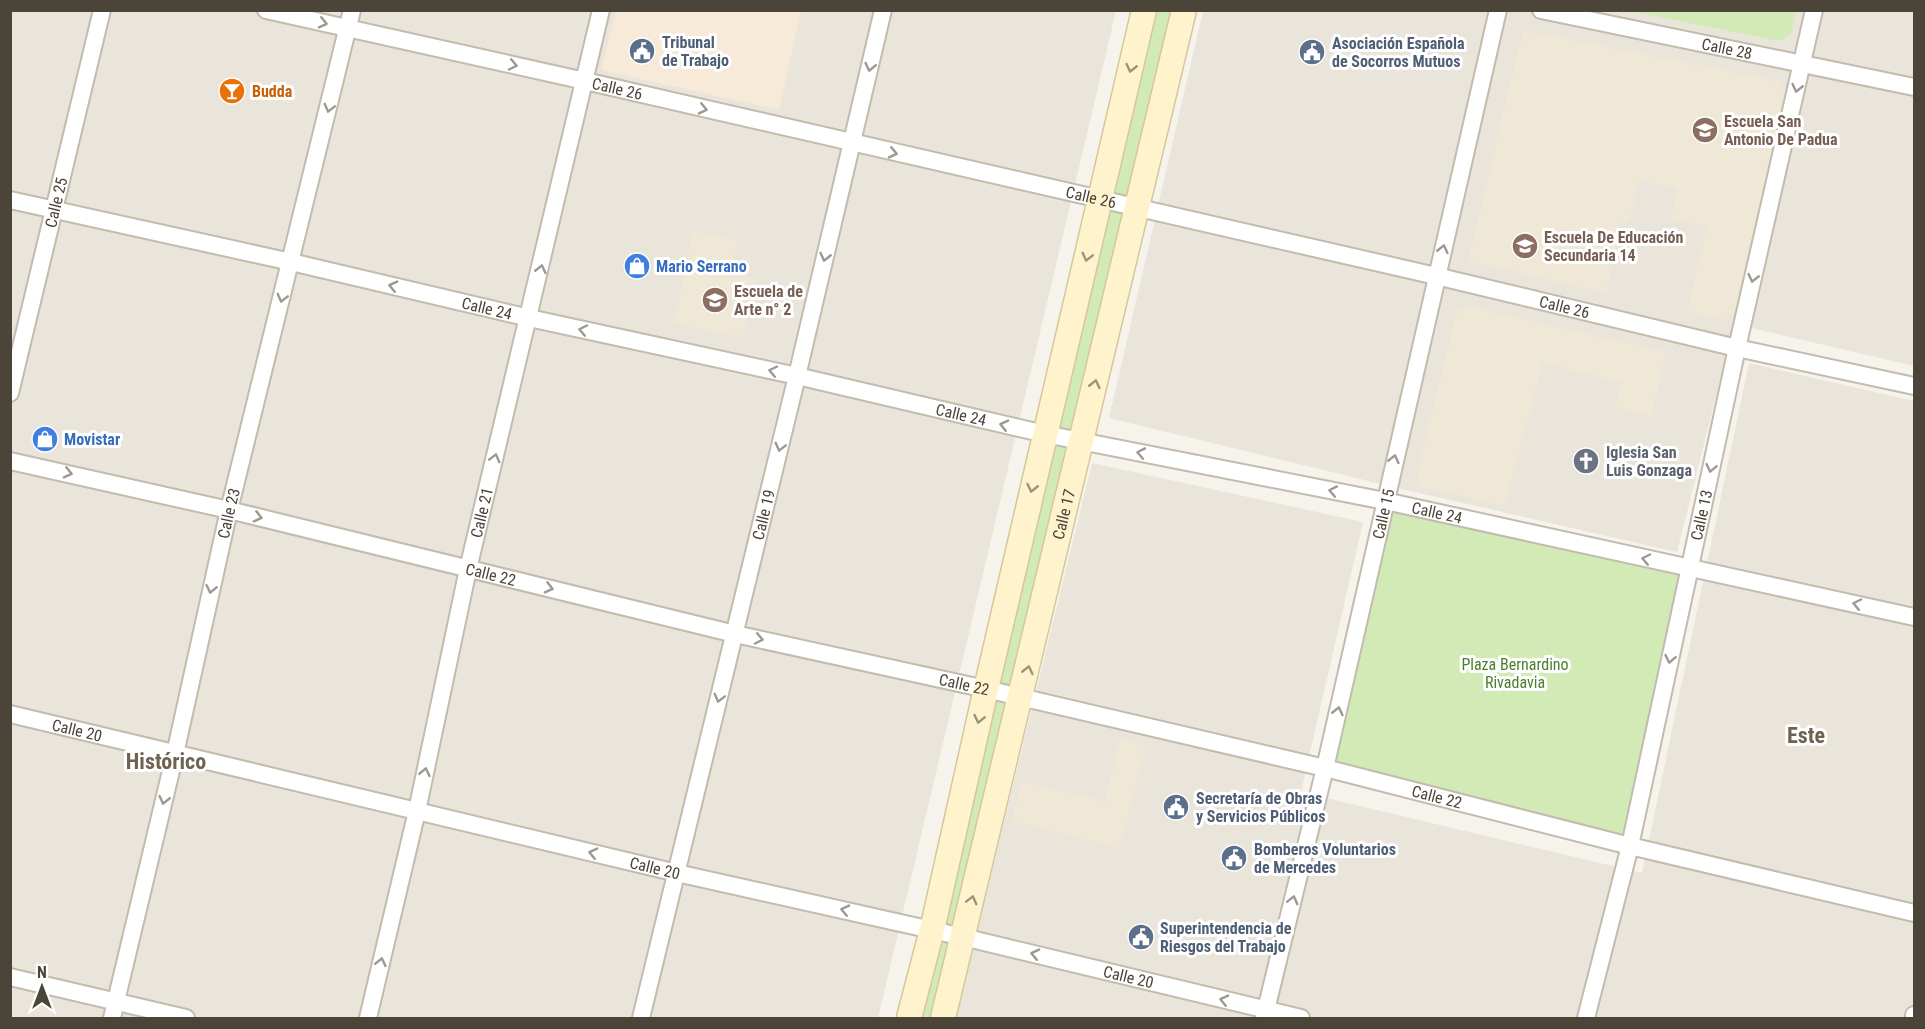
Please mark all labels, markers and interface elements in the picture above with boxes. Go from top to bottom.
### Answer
one-way arrow [318,16,328,29]
place label: Tribunal de Trabajo [662,33,729,70]
place label: Asociación Española de Socorros Mutuos [1332,34,1465,71]
street label: Calle 28 [1700,34,1754,63]
public building icon: Tribunal de Trabajo [627,36,657,66]
public building icon: Asociación Española de Socorros Mutuos [1297,37,1327,67]
one-way arrow [508,58,518,71]
one-way arrow [864,62,877,72]
one-way arrow [1125,62,1138,72]
street label: Calle 26 [590,74,644,104]
bar icon: Budda [217,76,247,106]
place label: Budda [252,82,293,101]
one-way arrow [1792,83,1805,93]
one-way arrow [698,101,708,114]
one-way arrow [323,103,336,113]
place label: Escuela San Antonio De Padua [1724,112,1838,149]
school or university icon: Escuela San Antonio De Padua [1690,115,1720,145]
one-way arrow [888,146,898,159]
street label: Calle 25 [41,175,71,230]
street label: Calle 26 [1064,182,1118,212]
place label: Escuela De Educación Secundaria 14 [1544,228,1683,265]
school or university icon: Escuela De Educación Secundaria 14 [1510,231,1540,261]
one-way arrow [1435,244,1448,254]
shop icon: Mario Serrano [622,251,652,281]
one-way arrow [819,252,832,262]
one-way arrow [1082,252,1095,262]
place label: Mario Serrano [656,257,747,276]
one-way arrow [534,264,547,274]
one-way arrow [1748,273,1761,283]
one-way arrow [388,280,398,293]
place label: Escuela de Arte n° 2 [734,282,803,319]
school or university icon: Escuela de Arte n° 2 [700,285,730,315]
one-way arrow [277,292,290,302]
street label: Calle 26 [1537,292,1592,322]
street label: Calle 24 [460,293,514,324]
one-way arrow [578,324,588,337]
one-way arrow [769,365,779,378]
one-way arrow [1088,379,1101,389]
street label: Calle 24 [934,400,988,430]
one-way arrow [999,419,1009,432]
shop icon: Movistar [30,424,60,454]
place label: Movistar [64,430,120,449]
one-way arrow [774,442,787,452]
place label: Iglesia San Luis Gonzaga [1606,443,1692,480]
church icon: Iglesia San Luis Gonzaga [1571,446,1601,476]
one-way arrow [1137,447,1147,460]
one-way arrow [488,454,501,464]
one-way arrow [1387,454,1400,464]
one-way arrow [1705,463,1718,473]
one-way arrow [62,466,72,479]
one-way arrow [1027,483,1040,493]
one-way arrow [1328,485,1338,498]
street label: Calle 23 [214,486,244,540]
street label: Calle 21 [467,486,497,540]
street label: Calle 17 [1049,487,1079,541]
street label: Calle 15 [1369,487,1398,541]
street label: Calle 19 [749,488,779,542]
street label: Calle 13 [1687,488,1716,542]
street label: Calle 24 [1410,498,1464,528]
one-way arrow [252,510,262,523]
one-way arrow [1641,553,1651,566]
street label: Calle 22 [464,559,518,590]
one-way arrow [544,581,554,594]
one-way arrow [205,584,218,594]
one-way arrow [1853,599,1863,612]
one-way arrow [754,632,764,645]
one-way arrow [1664,654,1677,664]
park label: Plaza Bernardino Rivadavia [1461,655,1569,692]
one-way arrow [1020,665,1033,675]
street label: Calle 22 [937,670,991,699]
one-way arrow [714,693,727,703]
one-way arrow [1331,706,1344,716]
one-way arrow [973,714,986,724]
street label: Calle 20 [50,715,104,746]
district label: Este [1787,723,1825,748]
district label: Histórico [126,749,206,774]
one-way arrow [418,767,431,777]
street label: Calle 22 [1410,782,1464,813]
place label: Secretaría de Obras y Servicios Públicos [1196,789,1326,826]
public building icon: Secretaría de Obras y Servicios Públicos [1161,792,1191,822]
one-way arrow [158,795,171,805]
place label: Bomberos Voluntarios de Mercedes [1254,840,1396,877]
public building icon: Bomberos Voluntarios de Mercedes [1219,843,1249,873]
one-way arrow [588,847,598,860]
street label: Calle 20 [628,853,682,883]
one-way arrow [964,896,977,906]
one-way arrow [1285,896,1298,906]
one-way arrow [840,904,850,917]
place label: Superintendencia de Riesgos del Trabajo [1160,919,1292,956]
public building icon: Superintendencia de Riesgos del Trabajo [1126,922,1156,952]
one-way arrow [1030,949,1040,962]
north arrow [12,957,72,1017]
one-way arrow [374,957,387,967]
street label: Calle 20 [1101,962,1155,992]
text: N [37,963,47,982]
one-way arrow [1219,994,1229,1007]

